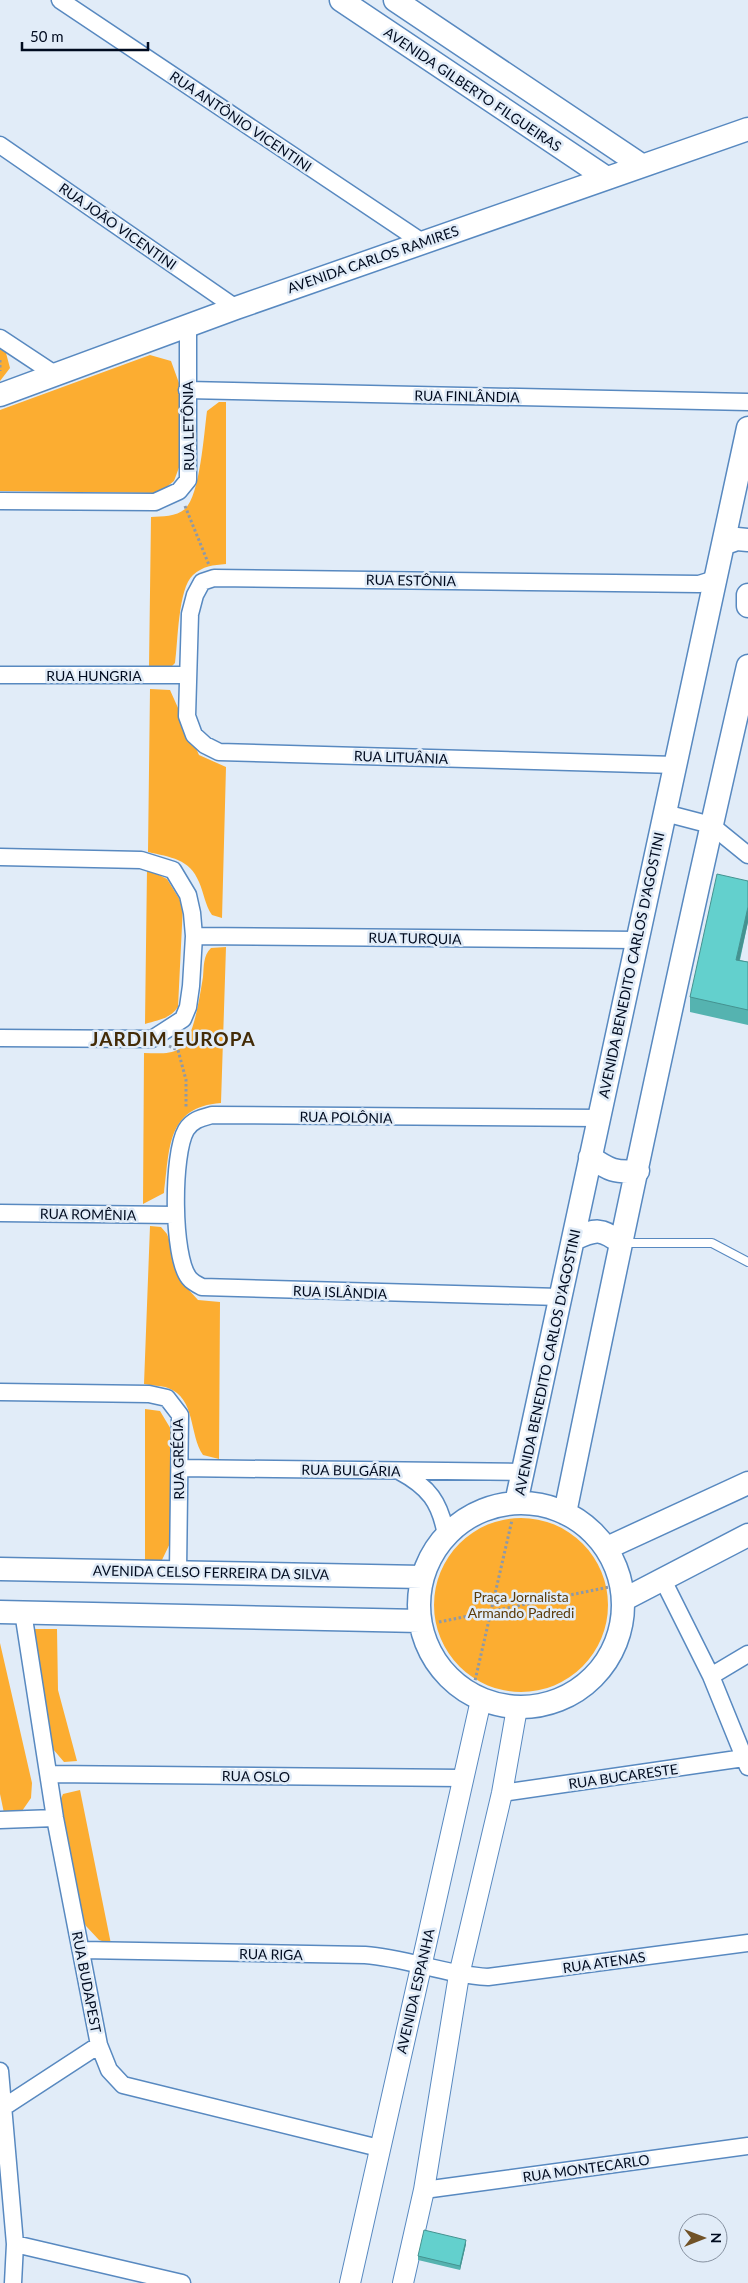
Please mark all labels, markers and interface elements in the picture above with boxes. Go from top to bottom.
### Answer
scale bar [22,20,149,52]
street label: AVENIDA GILBERTO FILGUEIRAS [381,23,565,155]
text: 50 m [30,27,64,45]
street label: RUA ANTÔNIO VICENTINI [167,67,315,175]
street label: RUA JOÃO VICENTINI [56,179,180,273]
street label: AVENIDA CARLOS RAMIRES [285,222,461,296]
street label: RUA LETÔNIA [179,380,197,471]
street label: RUA FINLÂNDIA [414,387,520,405]
street label: RUA ESTÔNIA [366,571,457,589]
street label: RUA HUNGRIA [46,667,142,684]
street label: RUA LITUÂNIA [354,747,449,767]
street label: AVENIDA BENEDITO CARLOS D'AGOSTINI [594,830,668,1100]
street label: RUA TURQUIA [368,929,462,947]
district label: JARDIM EUROPA [90,1027,256,1050]
street label: RUA POLÔNIA [299,1108,393,1126]
street label: RUA ROMÊNIA [40,1205,137,1223]
street label: AVENIDA BENEDITO CARLOS D'AGOSTINI [510,1227,584,1497]
street label: RUA ISLÂNDIA [293,1282,388,1302]
street label: RUA GRÉCIA [169,1418,187,1500]
street label: RUA BULGÁRIA [301,1461,401,1479]
street label: AVENIDA CELSO FERREIRA DA SILVA [93,1561,330,1583]
park label: Praça Jornalista Armando Padredi [468,1588,574,1621]
street label: RUA BUCARESTE [567,1760,679,1792]
street label: RUA OSLO [222,1767,290,1785]
street label: AVENIDA ESPANHA [392,1926,438,2055]
street label: RUA BUDAPEST [69,1930,105,2035]
street label: RUA RIGA [239,1945,304,1963]
street label: RUA ATENAS [561,1948,647,1976]
street label: RUA MONTECARLO [521,2151,651,2185]
north arrow [678,2213,728,2263]
text: N [708,2233,725,2243]

